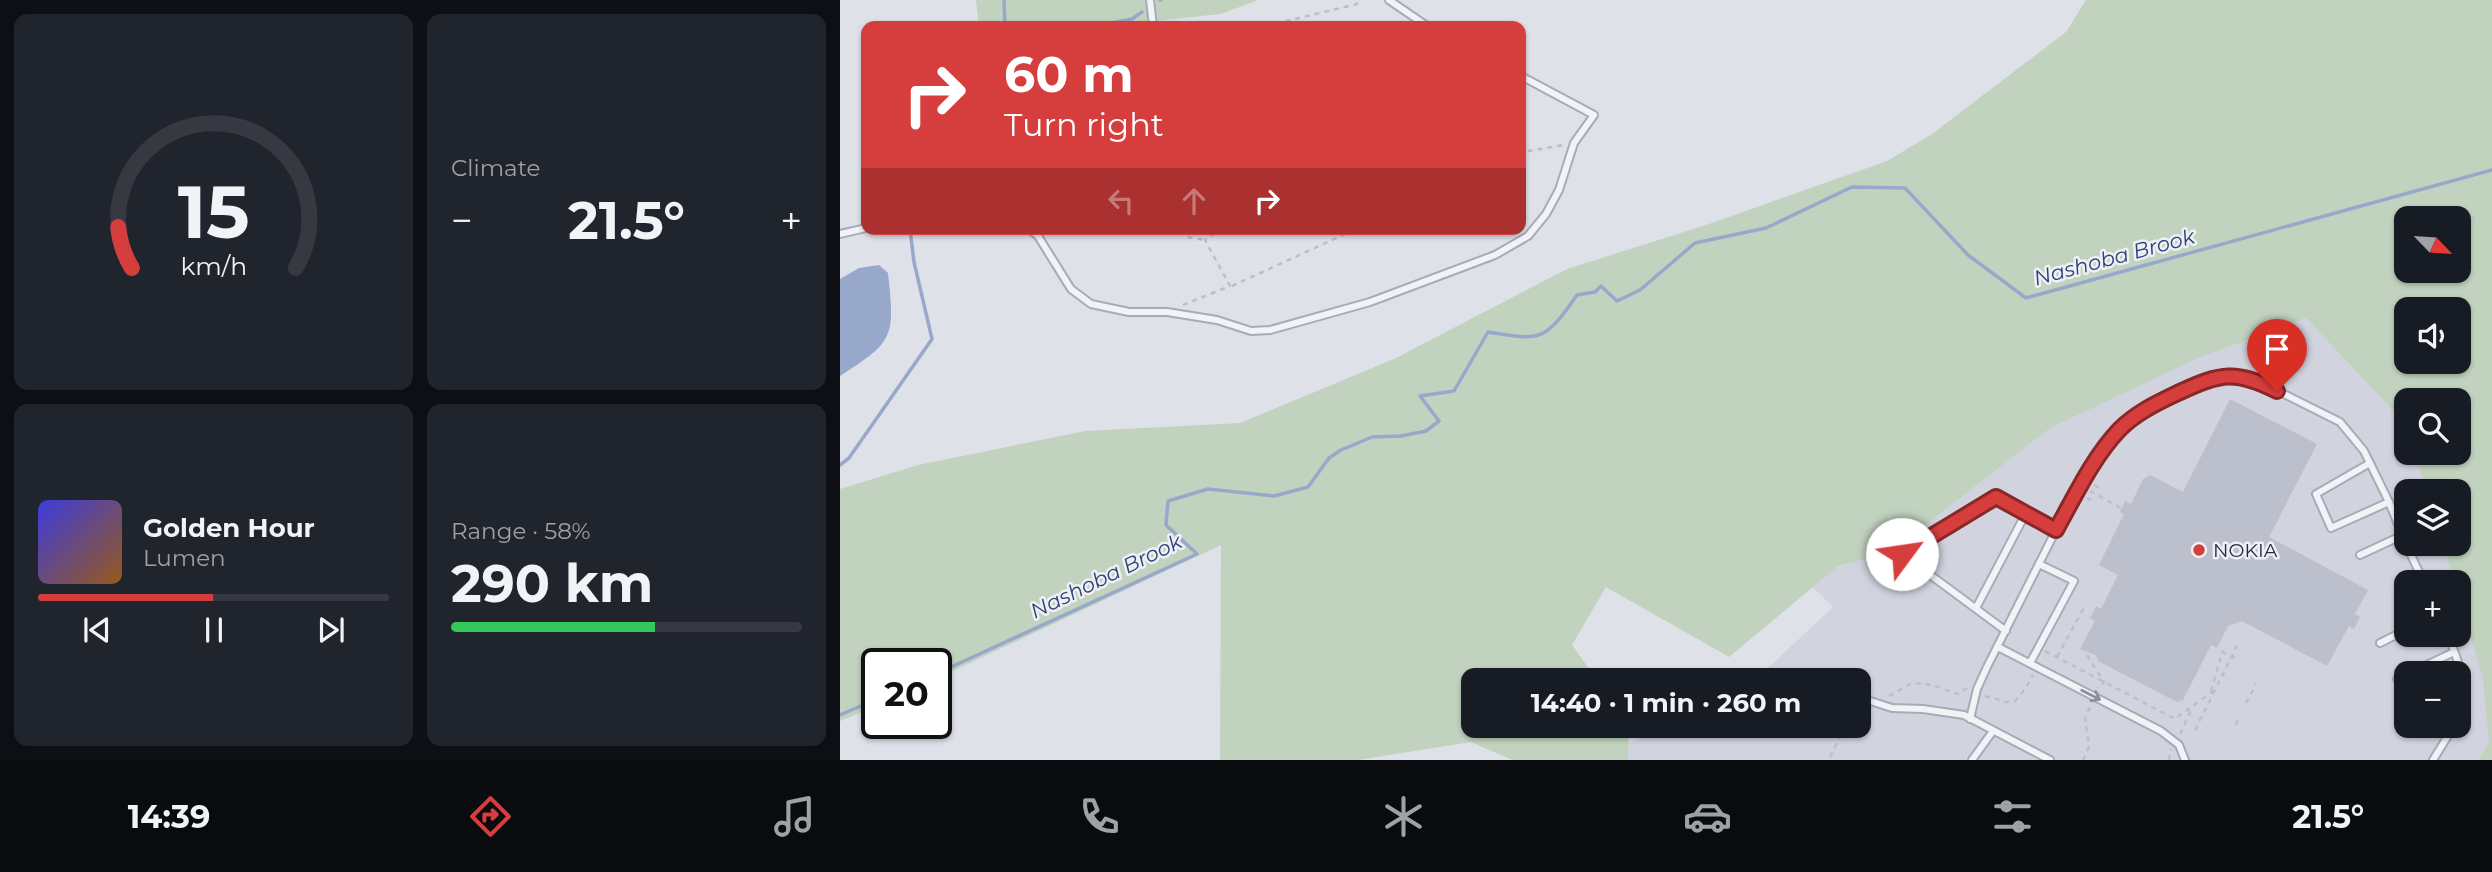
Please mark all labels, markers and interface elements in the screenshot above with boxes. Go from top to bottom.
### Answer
text: 60 m [1004,45,1134,104]
icon: right [889,49,980,140]
text: Turn right [1004,105,1164,144]
text: Climate [451,154,540,182]
text: 15 [178,168,249,256]
icon: left [1102,182,1140,220]
icon: ahead [1175,182,1213,220]
icon: right [1248,182,1286,220]
text: 21.5° [568,189,685,252]
text: − [451,197,473,244]
text: + [780,197,802,244]
north arrow [2394,206,2471,284]
map controls [2394,206,2471,738]
water label: Nashoba Brook [2031,223,2199,291]
text: km/h [180,251,247,281]
button: sound [2394,297,2471,374]
pin [2247,319,2307,391]
icon: arrive [2258,330,2296,368]
button: search [2394,388,2471,465]
button: layers [2394,479,2471,556]
text: Golden Hour [143,512,315,544]
text: Range · 58% [451,517,591,545]
position arrow [1865,517,1939,591]
water label: Nashoba Brook [1026,528,1187,624]
place label: NOKIA [2213,539,2278,562]
marker: NOKIA [2191,542,2207,558]
text: Lumen [143,544,226,572]
text: 290 km [451,552,653,615]
button: + [2394,570,2471,647]
icon: previous [78,611,116,649]
icon: pause [195,611,233,649]
icon: next [312,611,350,649]
speed limit sign: 20 [861,648,952,739]
button: − [2394,661,2471,738]
text: 14:40 · 1 min · 260 m [1531,687,1801,719]
one-way arrow [2080,688,2101,702]
icon: directions [466,792,515,841]
icon: music [770,792,819,841]
icon: phone [1075,792,1124,841]
icon: climate [1379,792,1428,841]
icon: car [1683,792,1732,841]
icon: filters [1988,792,2037,841]
text: 14:39 [128,797,210,836]
text: 21.5° [2292,797,2364,836]

